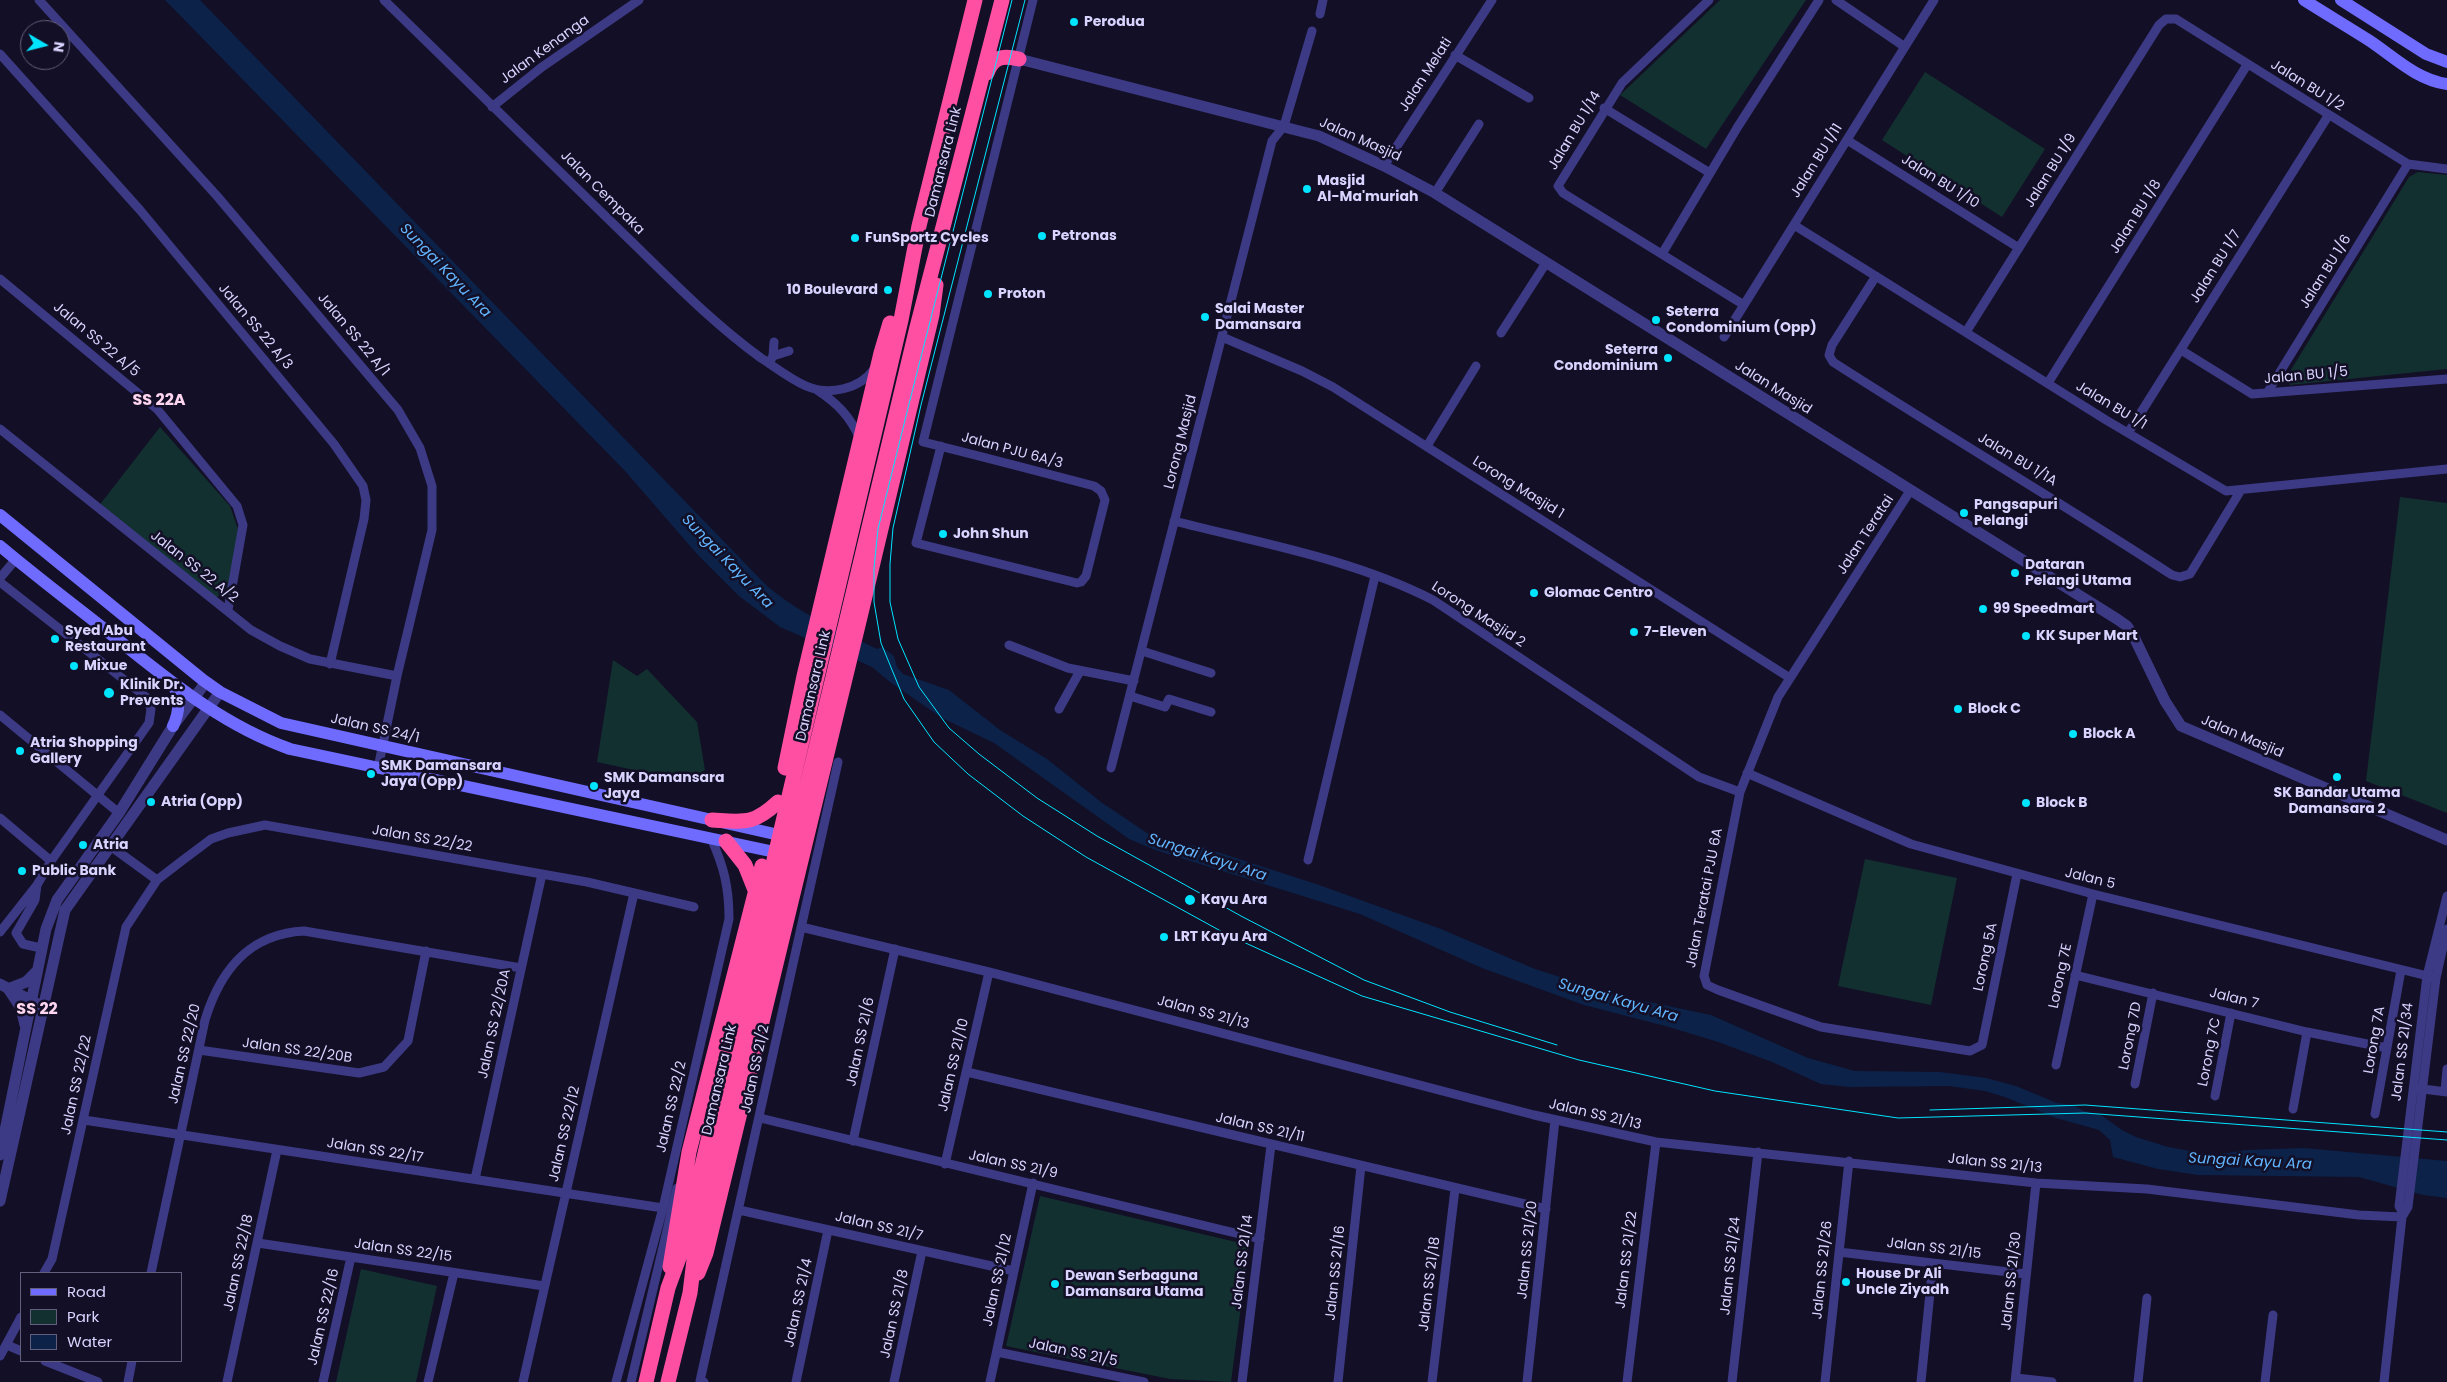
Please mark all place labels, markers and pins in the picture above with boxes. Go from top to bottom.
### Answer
place label: Perodua [1084,14,1145,30]
marker: Perodua [1068,16,1080,28]
place label: Masjid Al-Ma'muriah [1317,173,1418,206]
marker: Masjid Al-Ma'muriah [1301,183,1313,195]
place label: Petronas [1052,228,1117,244]
place label: FunSportz Cycles [865,230,989,246]
marker: Petronas [1036,230,1048,242]
marker: FunSportz Cycles [849,232,861,244]
place label: 10 Boulevard [787,282,878,298]
marker: 10 Boulevard [882,284,894,296]
place label: Proton [998,286,1046,302]
marker: Proton [982,288,994,300]
place label: Salai Master Damansara [1215,301,1304,334]
place label: Seterra Condominium (Opp) [1666,304,1817,336]
marker: Salai Master Damansara [1199,311,1211,323]
marker: Seterra Condominium (Opp) [1650,314,1662,326]
place label: Seterra Condominium [1554,342,1658,374]
marker: Seterra Condominium [1662,352,1674,364]
place label: Pangsapuri Pelangi [1974,497,2058,530]
marker: Pangsapuri Pelangi [1958,507,1970,519]
place label: John Shun [953,526,1029,542]
marker: John Shun [937,528,949,540]
place label: Dataran Pelangi Utama [2025,557,2131,590]
marker: Dataran Pelangi Utama [2009,567,2021,579]
place label: Glomac Centro [1544,585,1653,601]
marker: Glomac Centro [1528,587,1540,599]
place label: 99 Speedmart [1993,601,2094,617]
marker: 99 Speedmart [1977,603,1989,615]
place label: Syed Abu Restaurant [65,623,146,656]
place label: 7-Eleven [1644,624,1707,640]
marker: 7-Eleven [1628,626,1640,638]
place label: KK Super Mart [2036,628,2138,644]
marker: KK Super Mart [2020,630,2032,642]
marker: Syed Abu Restaurant [49,633,61,645]
place label: Mixue [84,658,127,674]
marker: Mixue [68,660,80,672]
place label: Klinik Dr. Prevents [120,677,184,710]
marker: Klinik Dr. Prevents [102,686,116,700]
place label: Block C [1968,701,2021,717]
marker: Block C [1952,703,1964,715]
place label: Block A [2083,726,2136,742]
marker: Block A [2067,728,2079,740]
place label: Atria Shopping Gallery [30,735,138,768]
marker: Atria Shopping Gallery [14,745,26,757]
place label: SMK Damansara Jaya (Opp) [381,758,501,790]
marker: SMK Damansara Jaya (Opp) [365,768,377,780]
place label: SMK Damansara Jaya [604,770,724,802]
marker: SK Bandar Utama Damansara 2 [2331,771,2343,783]
marker: SMK Damansara Jaya [588,780,600,792]
place label: SK Bandar Utama Damansara 2 [2274,785,2400,818]
place label: Atria (Opp) [161,794,243,810]
place label: Block B [2036,795,2088,811]
marker: Atria (Opp) [145,796,157,808]
marker: Block B [2020,797,2032,809]
place label: Atria [93,837,129,853]
marker: Atria [77,839,89,851]
place label: Public Bank [32,863,116,879]
marker: Public Bank [16,865,28,877]
place label: Kayu Ara [1201,892,1267,908]
marker: Kayu Ara [1183,893,1197,907]
place label: LRT Kayu Ara [1174,929,1267,945]
marker: LRT Kayu Ara [1158,931,1170,943]
place label: House Dr Ali Uncle Ziyadh [1856,1266,1949,1298]
place label: Dewan Serbaguna Damansara Utama [1065,1268,1204,1300]
marker: House Dr Ali Uncle Ziyadh [1840,1276,1852,1288]
marker: Dewan Serbaguna Damansara Utama [1049,1278,1061,1290]

